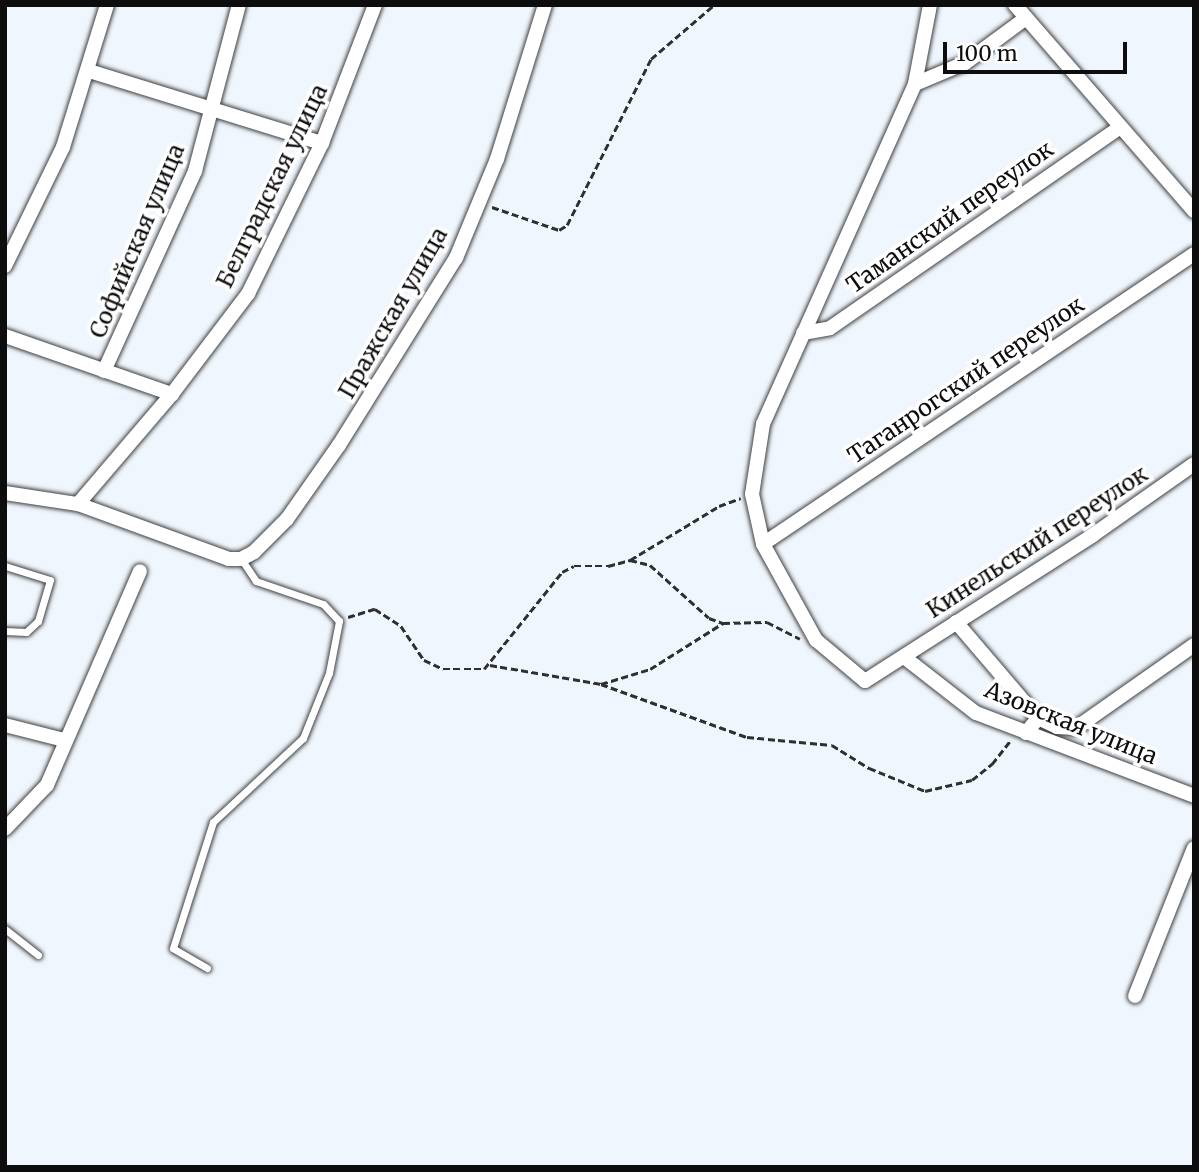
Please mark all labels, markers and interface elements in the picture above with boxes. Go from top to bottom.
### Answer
scale bar [947,28,1131,72]
text: 100 m [956,40,1018,67]
street label: Белградская улица [211,80,333,292]
street label: Таманский переулок [841,135,1059,299]
street label: Софийская улица [84,140,190,342]
street label: Пражская улица [333,222,453,404]
street label: Таганрогский переулок [843,291,1089,469]
street label: Кинельский переулок [921,460,1153,624]
street label: Азовская улица [981,676,1161,770]

